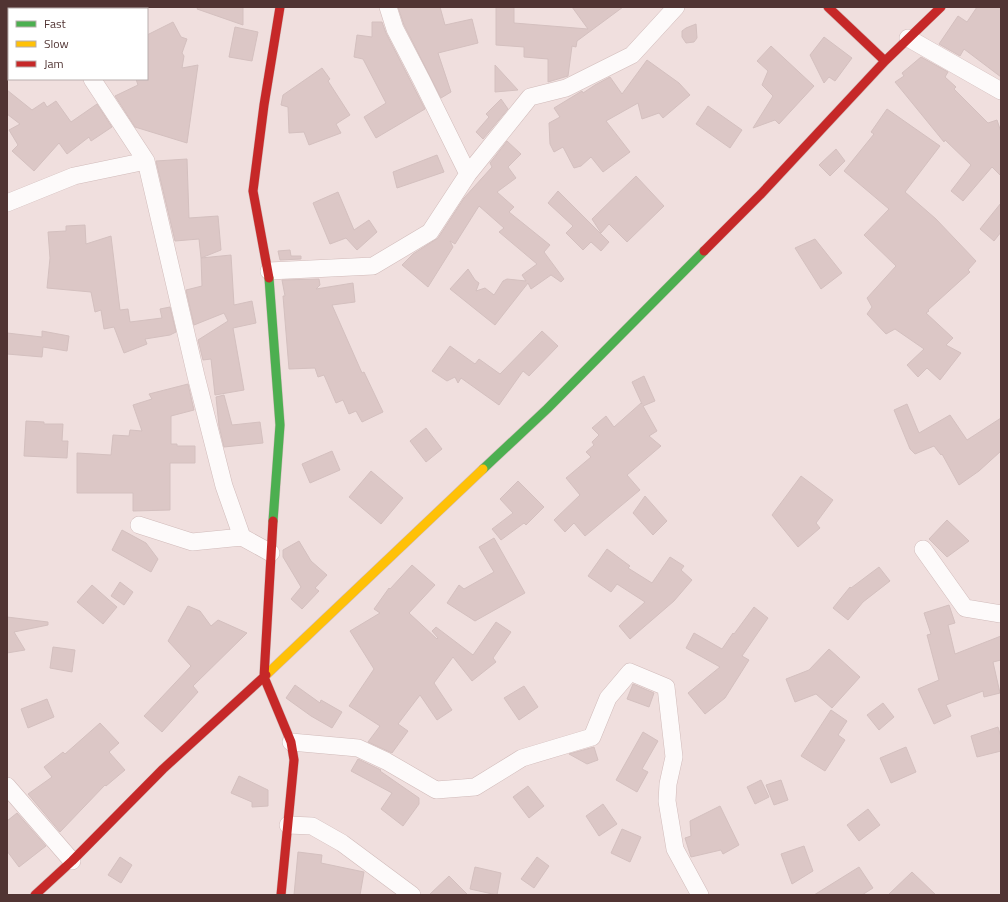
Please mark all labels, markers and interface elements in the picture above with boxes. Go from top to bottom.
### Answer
legend [8,8,148,80]
text: Fast [44,14,67,33]
text: Slow [44,34,69,53]
text: Jam [44,54,64,73]

